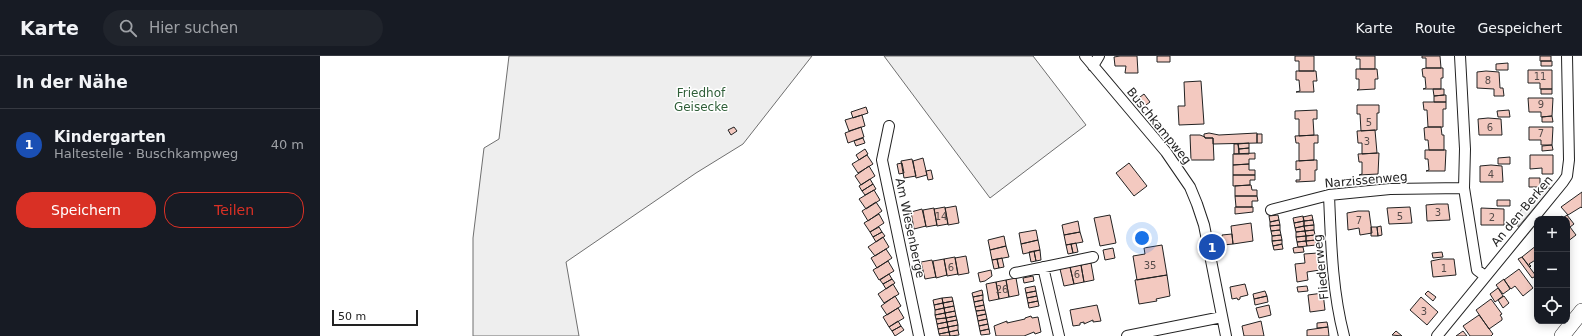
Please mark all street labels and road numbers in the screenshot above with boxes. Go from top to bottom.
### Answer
street label: Buschkampweg [1124,85,1194,167]
street label: Narzissenweg [1324,169,1408,191]
street label: An den Berken [1488,173,1556,249]
street label: Am Wiesenberge [893,177,927,279]
street label: Fliederweg [1311,234,1331,300]

